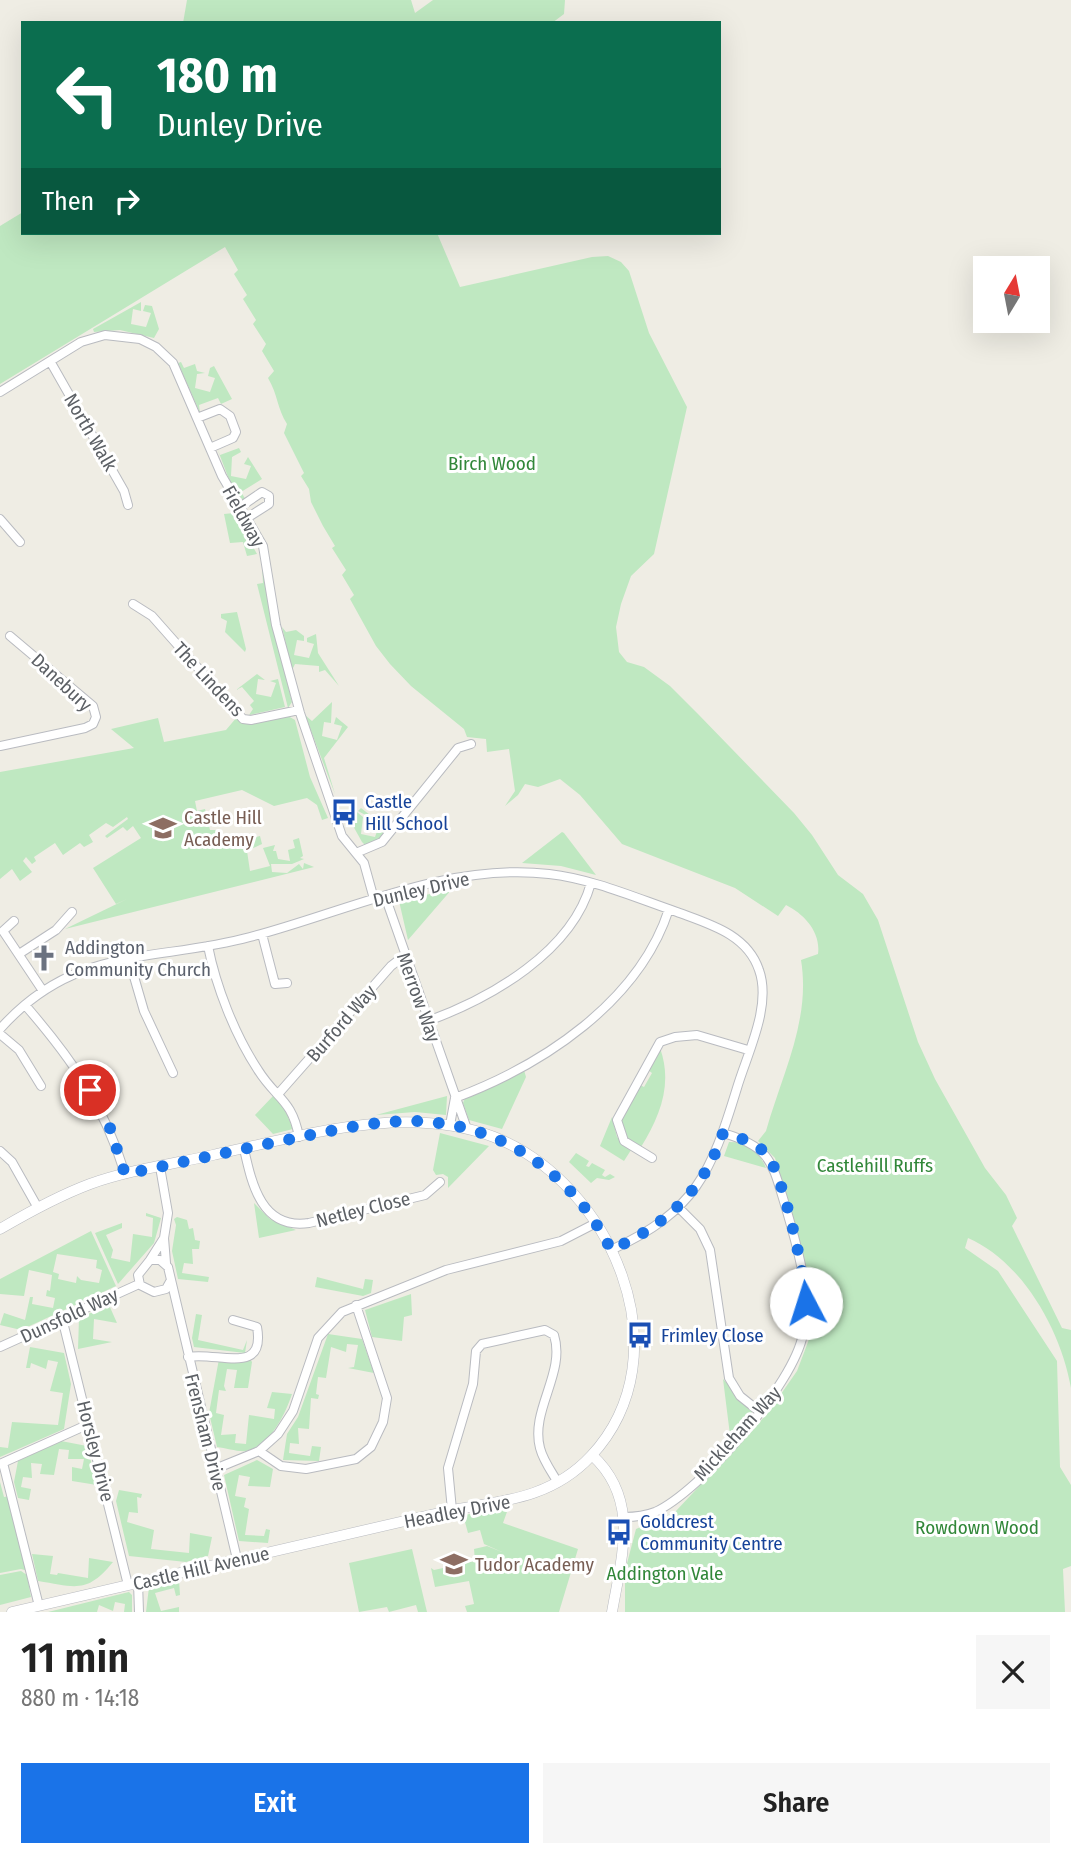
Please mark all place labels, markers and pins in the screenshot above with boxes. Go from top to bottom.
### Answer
place label: Castle Hill School [365,790,448,835]
bus stop icon: Castle Hill School [329,797,359,827]
place label: Castle Hill Academy [184,806,262,851]
school or university icon: Castle Hill Academy [148,813,178,843]
place label: Addington Community Church [65,936,211,981]
church icon: Addington Community Church [29,943,59,973]
pin [60,1060,120,1120]
bus stop icon: Frimley Close [625,1320,655,1350]
place label: Frimley Close [661,1324,764,1347]
place label: Goldcrest Community Centre [640,1510,783,1555]
bus stop icon: Goldcrest Community Centre [604,1517,634,1547]
school or university icon: Tudor Academy [439,1549,469,1579]
place label: Tudor Academy [475,1553,595,1576]

